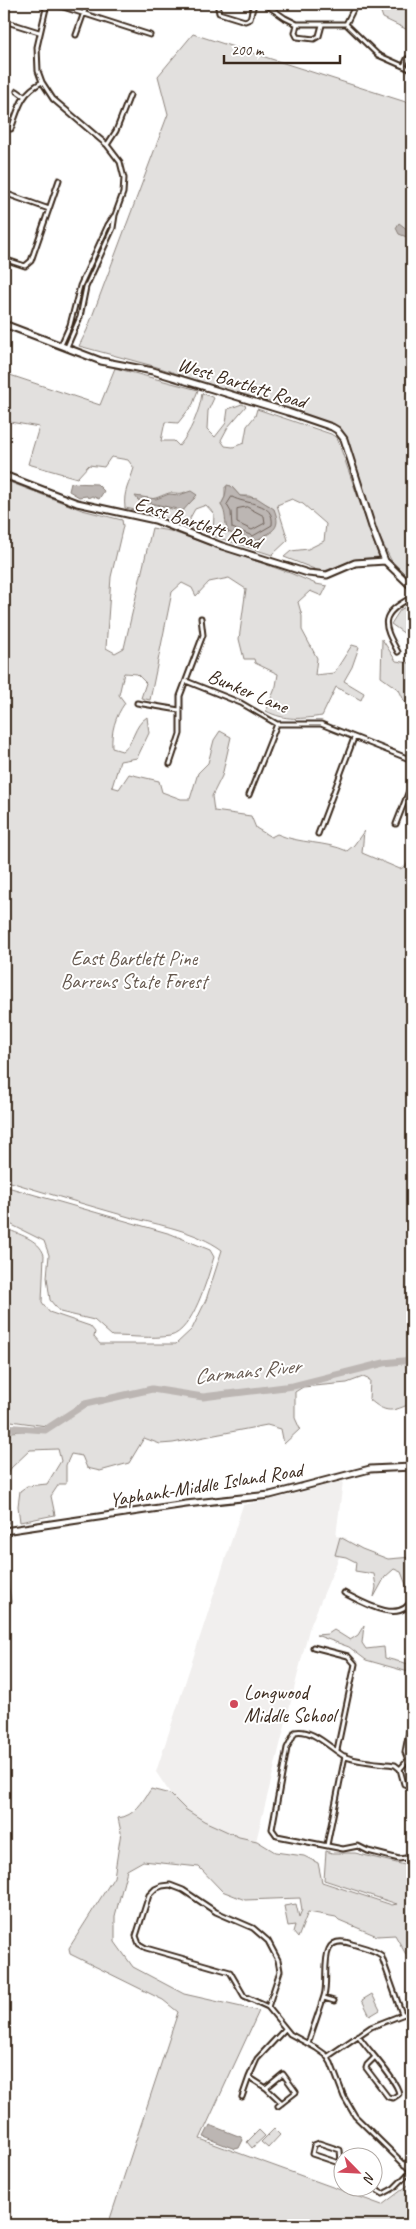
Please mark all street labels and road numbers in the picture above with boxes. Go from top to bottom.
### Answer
street label: West Bartlett Road [175,352,312,415]
street label: East Bartlett Road [132,491,267,556]
street label: Bunker Lane [204,663,293,720]
street label: Yaphank-Middle Island Road [108,1457,307,1513]

